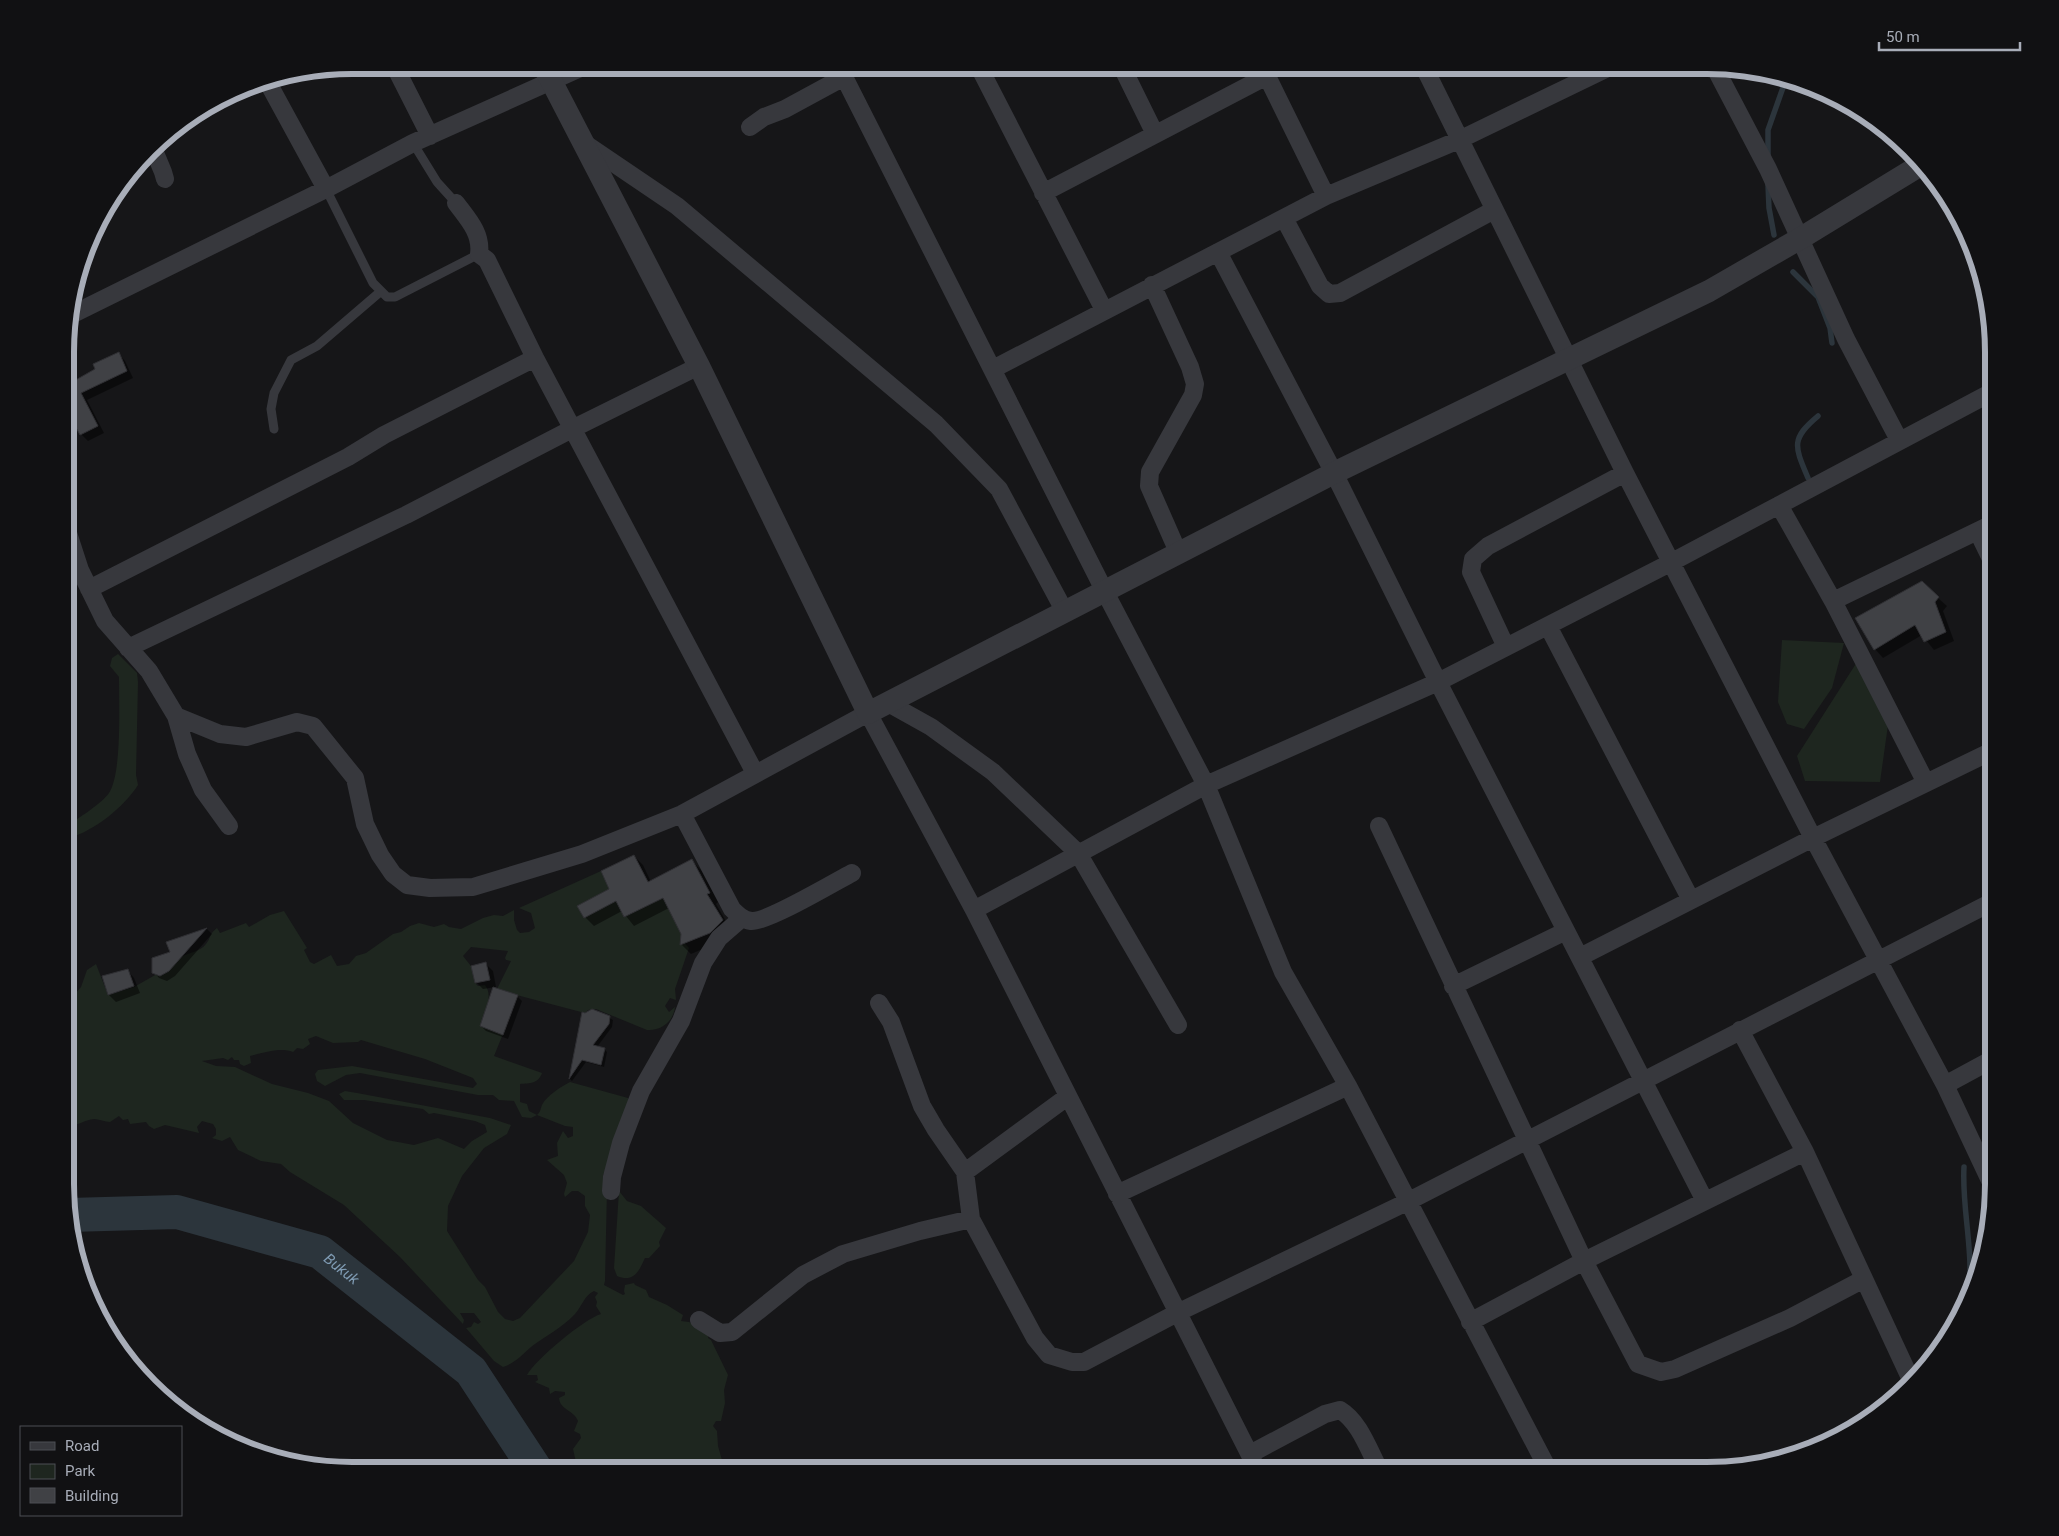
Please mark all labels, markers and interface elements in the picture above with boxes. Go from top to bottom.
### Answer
scale bar [1879,20,2020,52]
text: 50 m [1886,28,1920,46]
water label: Bukuk [320,1250,363,1289]
legend [20,1426,182,1516]
text: Road [65,1437,99,1455]
text: Park [65,1462,96,1480]
text: Building [65,1487,119,1505]

